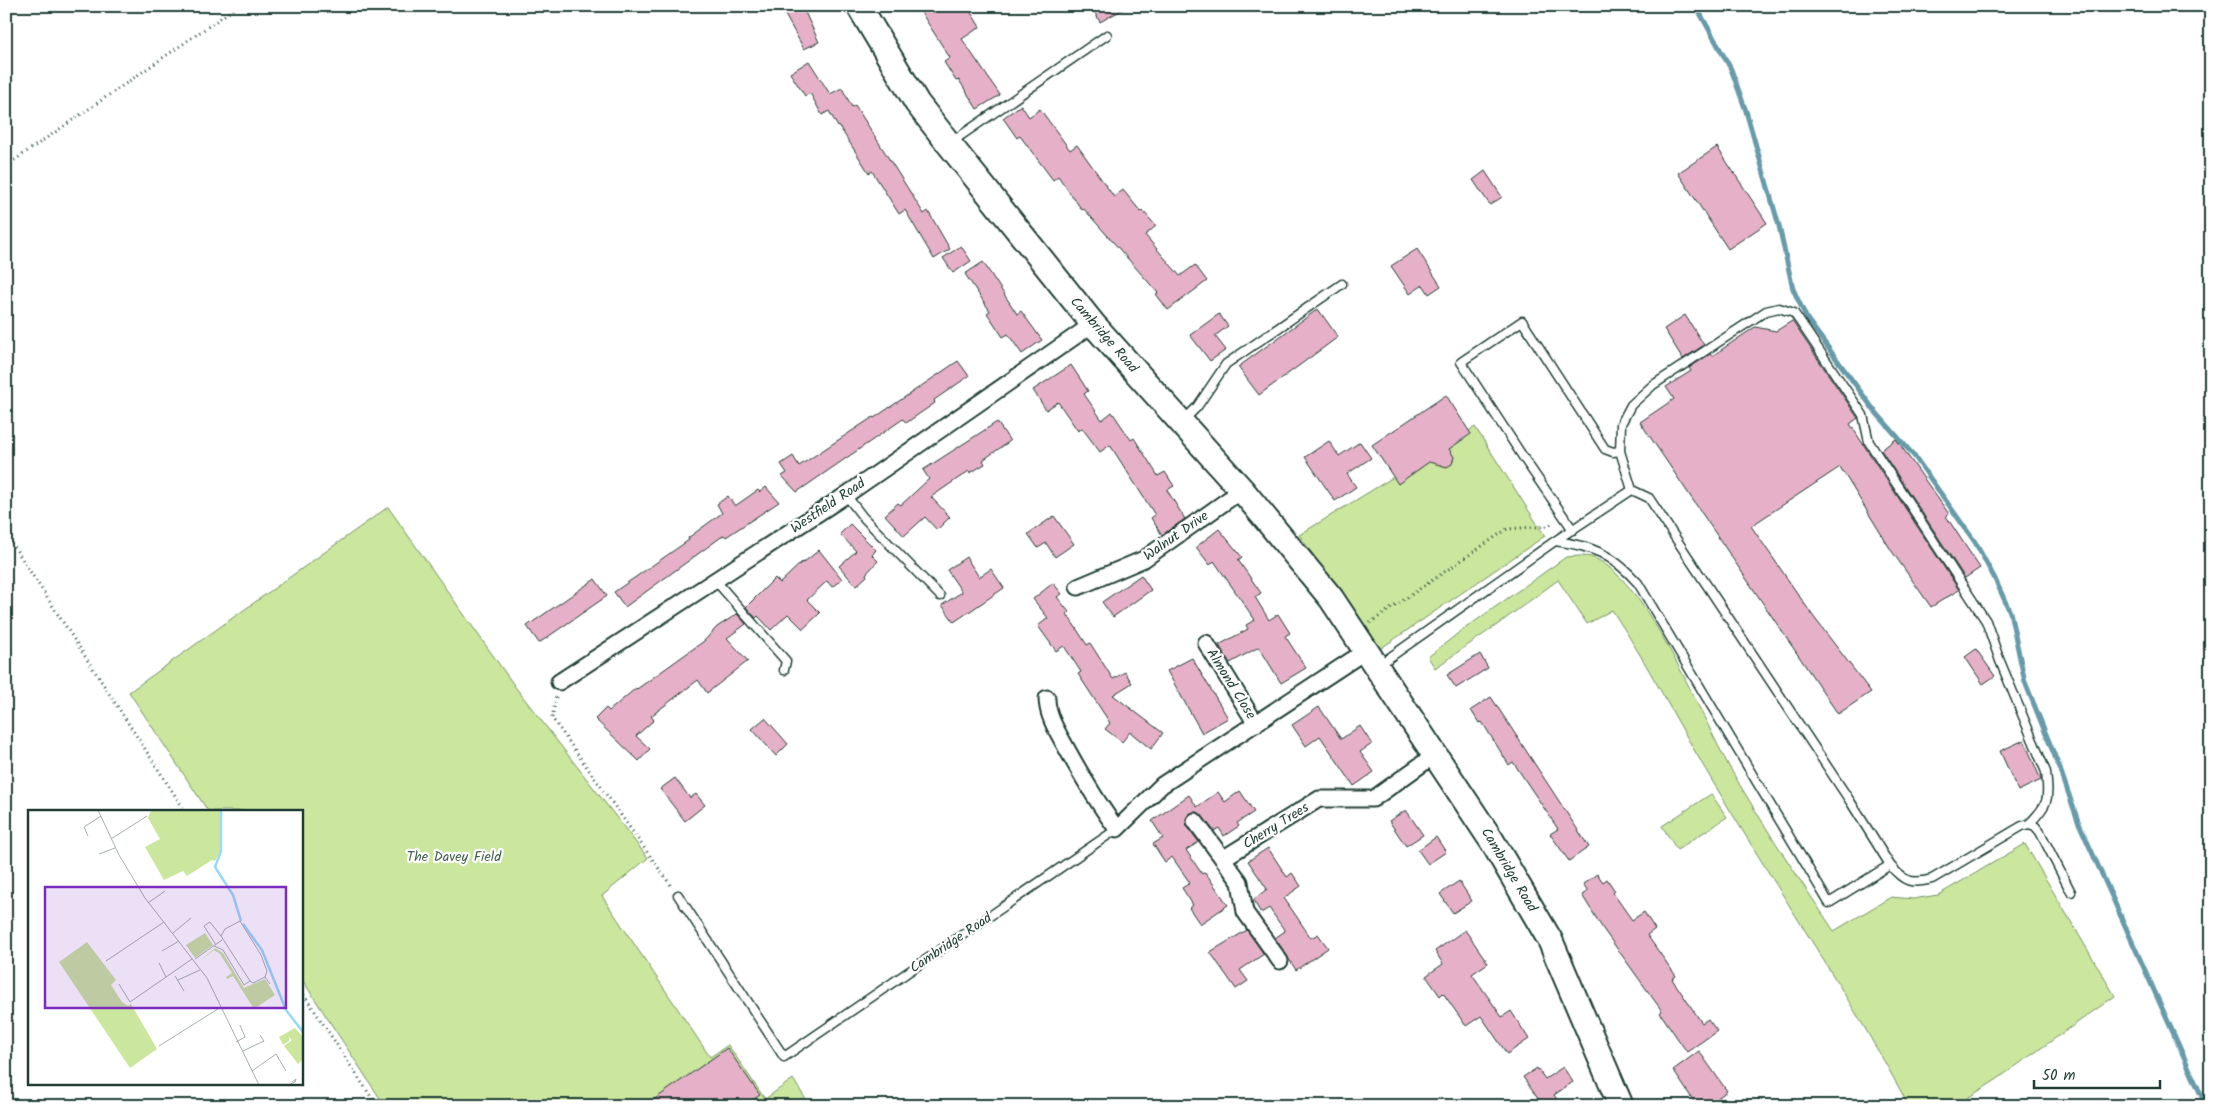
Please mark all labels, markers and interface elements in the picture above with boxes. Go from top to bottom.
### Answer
street label: Cambridge Road [1065,292,1144,379]
street label: Westfield Road [786,472,871,539]
street label: Walnut Drive [1139,505,1214,567]
street label: Almond Close [1200,644,1262,724]
street label: Cherry Trees [1239,797,1313,855]
inset map [28,810,302,1084]
street label: Cambridge Road [1475,824,1543,917]
park label: The Davey Field [407,846,502,868]
street label: Cambridge Road [905,907,997,979]
scale bar [2034,1057,2161,1089]
text: 50 m [2042,1064,2076,1088]

